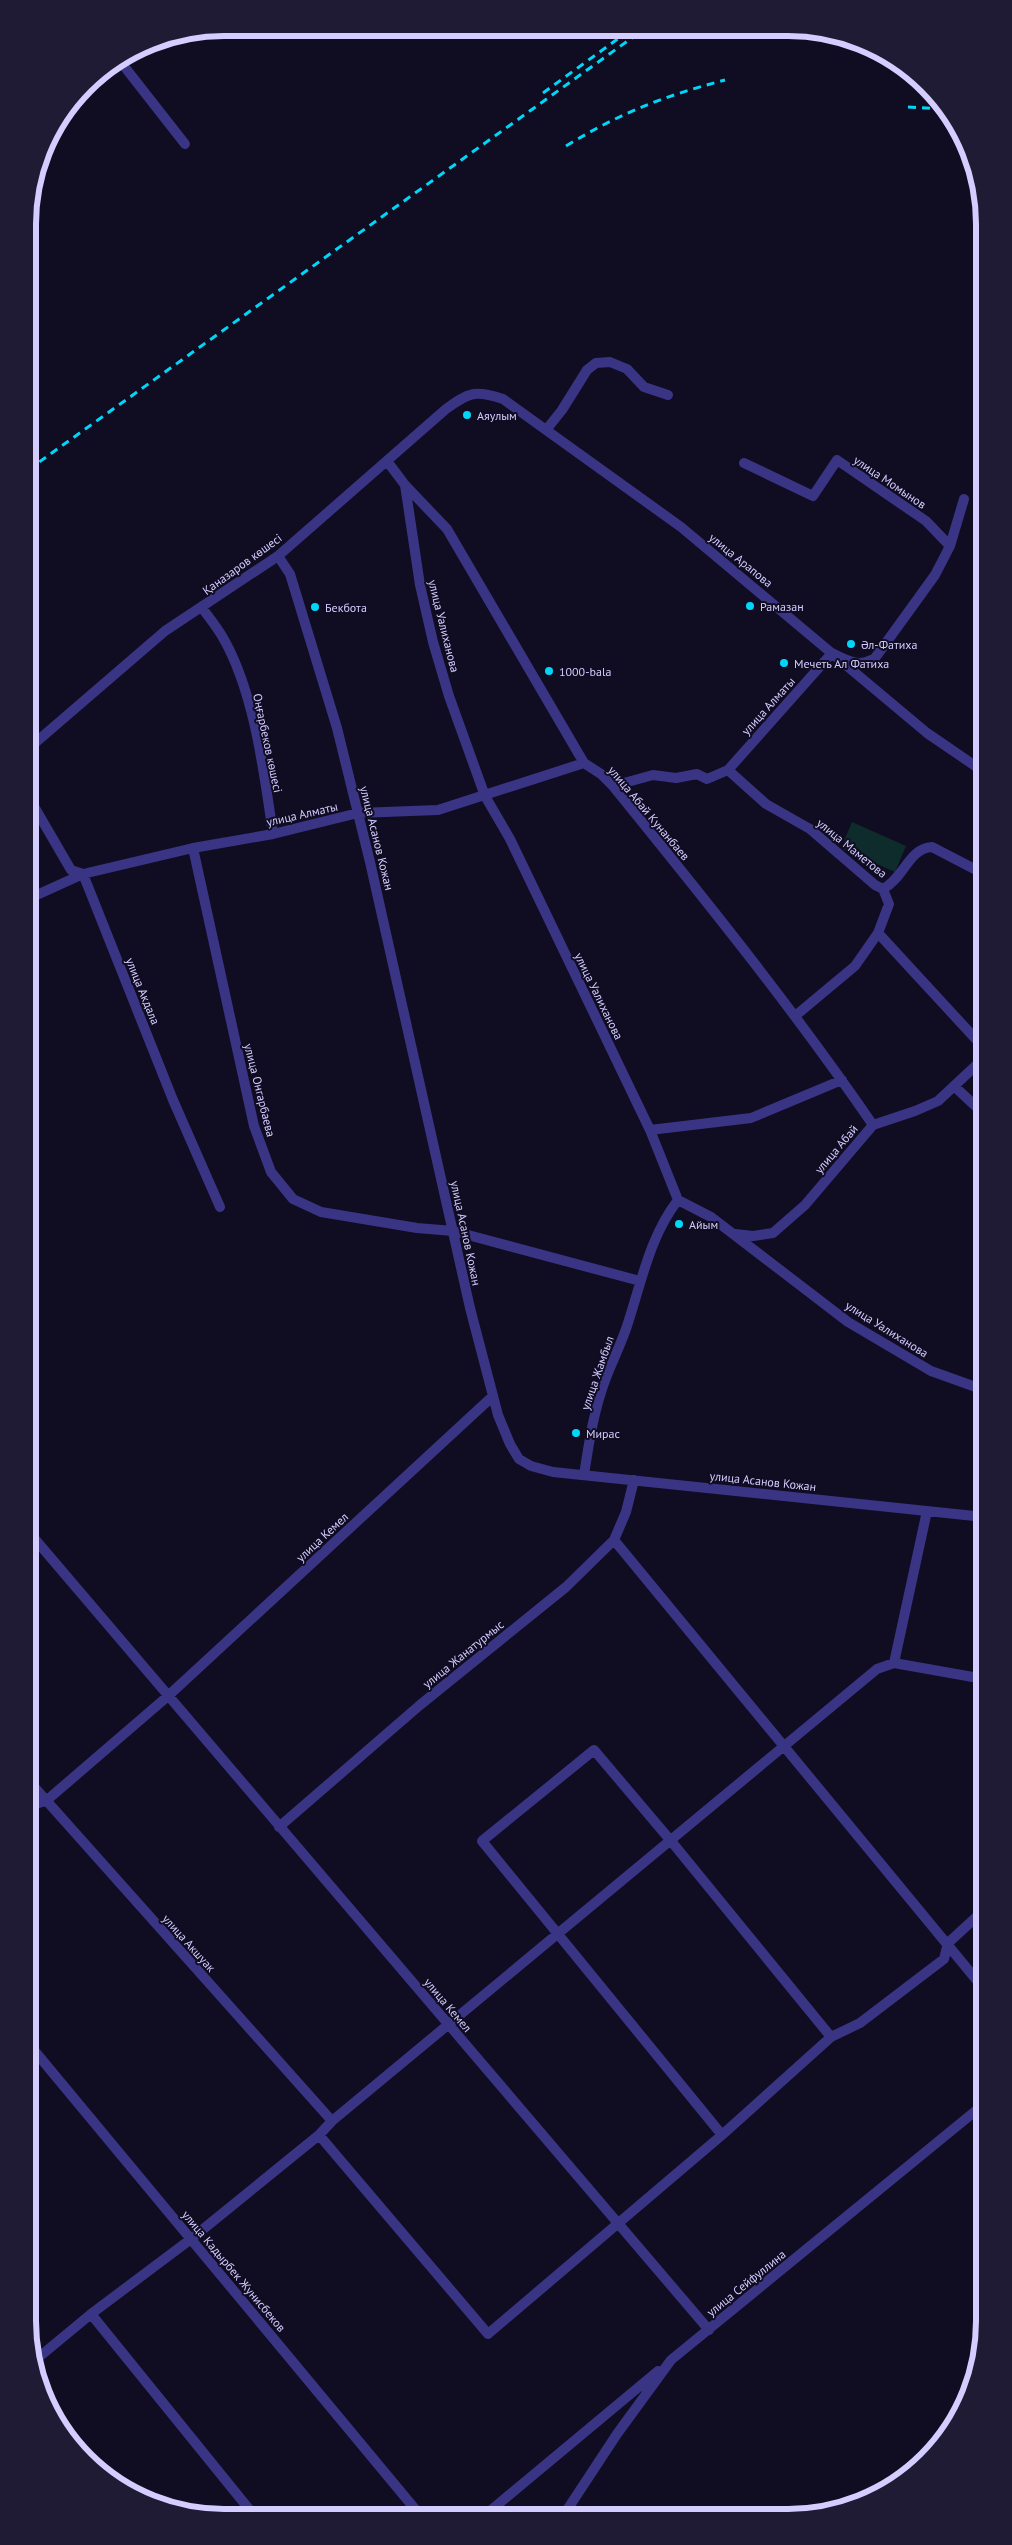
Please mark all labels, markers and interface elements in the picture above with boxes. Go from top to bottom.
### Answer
place label: Аяулым [477,408,517,423]
marker: Аяулым [461,409,473,421]
street label: улица Момынов [851,452,929,512]
street label: Қаназаров көшесі [199,530,285,598]
street label: улица Арапова [706,530,776,590]
street label: улица Уалиханова [425,578,463,674]
place label: Рамазан [760,599,804,614]
place label: Бекбота [325,600,367,615]
marker: Рамазан [744,600,756,612]
marker: Бекбота [309,601,321,613]
place label: Әл-Фатиха [861,637,917,652]
marker: Әл-Фатиха [845,638,857,650]
place label: Мечеть Ал Фатиха [794,656,889,671]
marker: Мечеть Ал Фатиха [778,657,790,669]
place label: 1000-bala [559,664,611,679]
marker: 1000-bala [543,665,555,677]
street label: улица Алматы [738,674,798,738]
street label: Оңғарбеков көшесі [250,692,286,794]
street label: улица Абай Кунанбаев [605,763,693,863]
street label: улица Асанов Кожан [357,784,397,892]
street label: улица Алматы [265,799,339,829]
street label: улица Маметова [814,815,890,881]
street label: улица Уалиханова [571,950,627,1042]
street label: улица Акдала [123,955,163,1027]
street label: улица Онгарбаева [241,1042,279,1138]
street label: улица Абай [811,1121,861,1177]
street label: улица Асанов Кожан [448,1179,484,1287]
place label: Айым [689,1217,718,1232]
marker: Айым [673,1218,685,1230]
street label: улица Уалиханова [843,1297,931,1361]
street label: улица Жамбыл [577,1334,617,1412]
place label: Мирас [586,1426,620,1441]
marker: Мирас [570,1427,582,1439]
street label: улица Асанов Кожан [709,1468,817,1494]
street label: улица Кемел [293,1509,351,1565]
street label: улица Жанатурмыс [420,1616,507,1691]
street label: улица Акшуак [159,1911,219,1975]
street label: улица Кемел [421,1975,475,2035]
street label: улица Кадырбек Жунисбеков [179,2207,289,2335]
street label: улица Сейфуллина [703,2247,789,2319]

